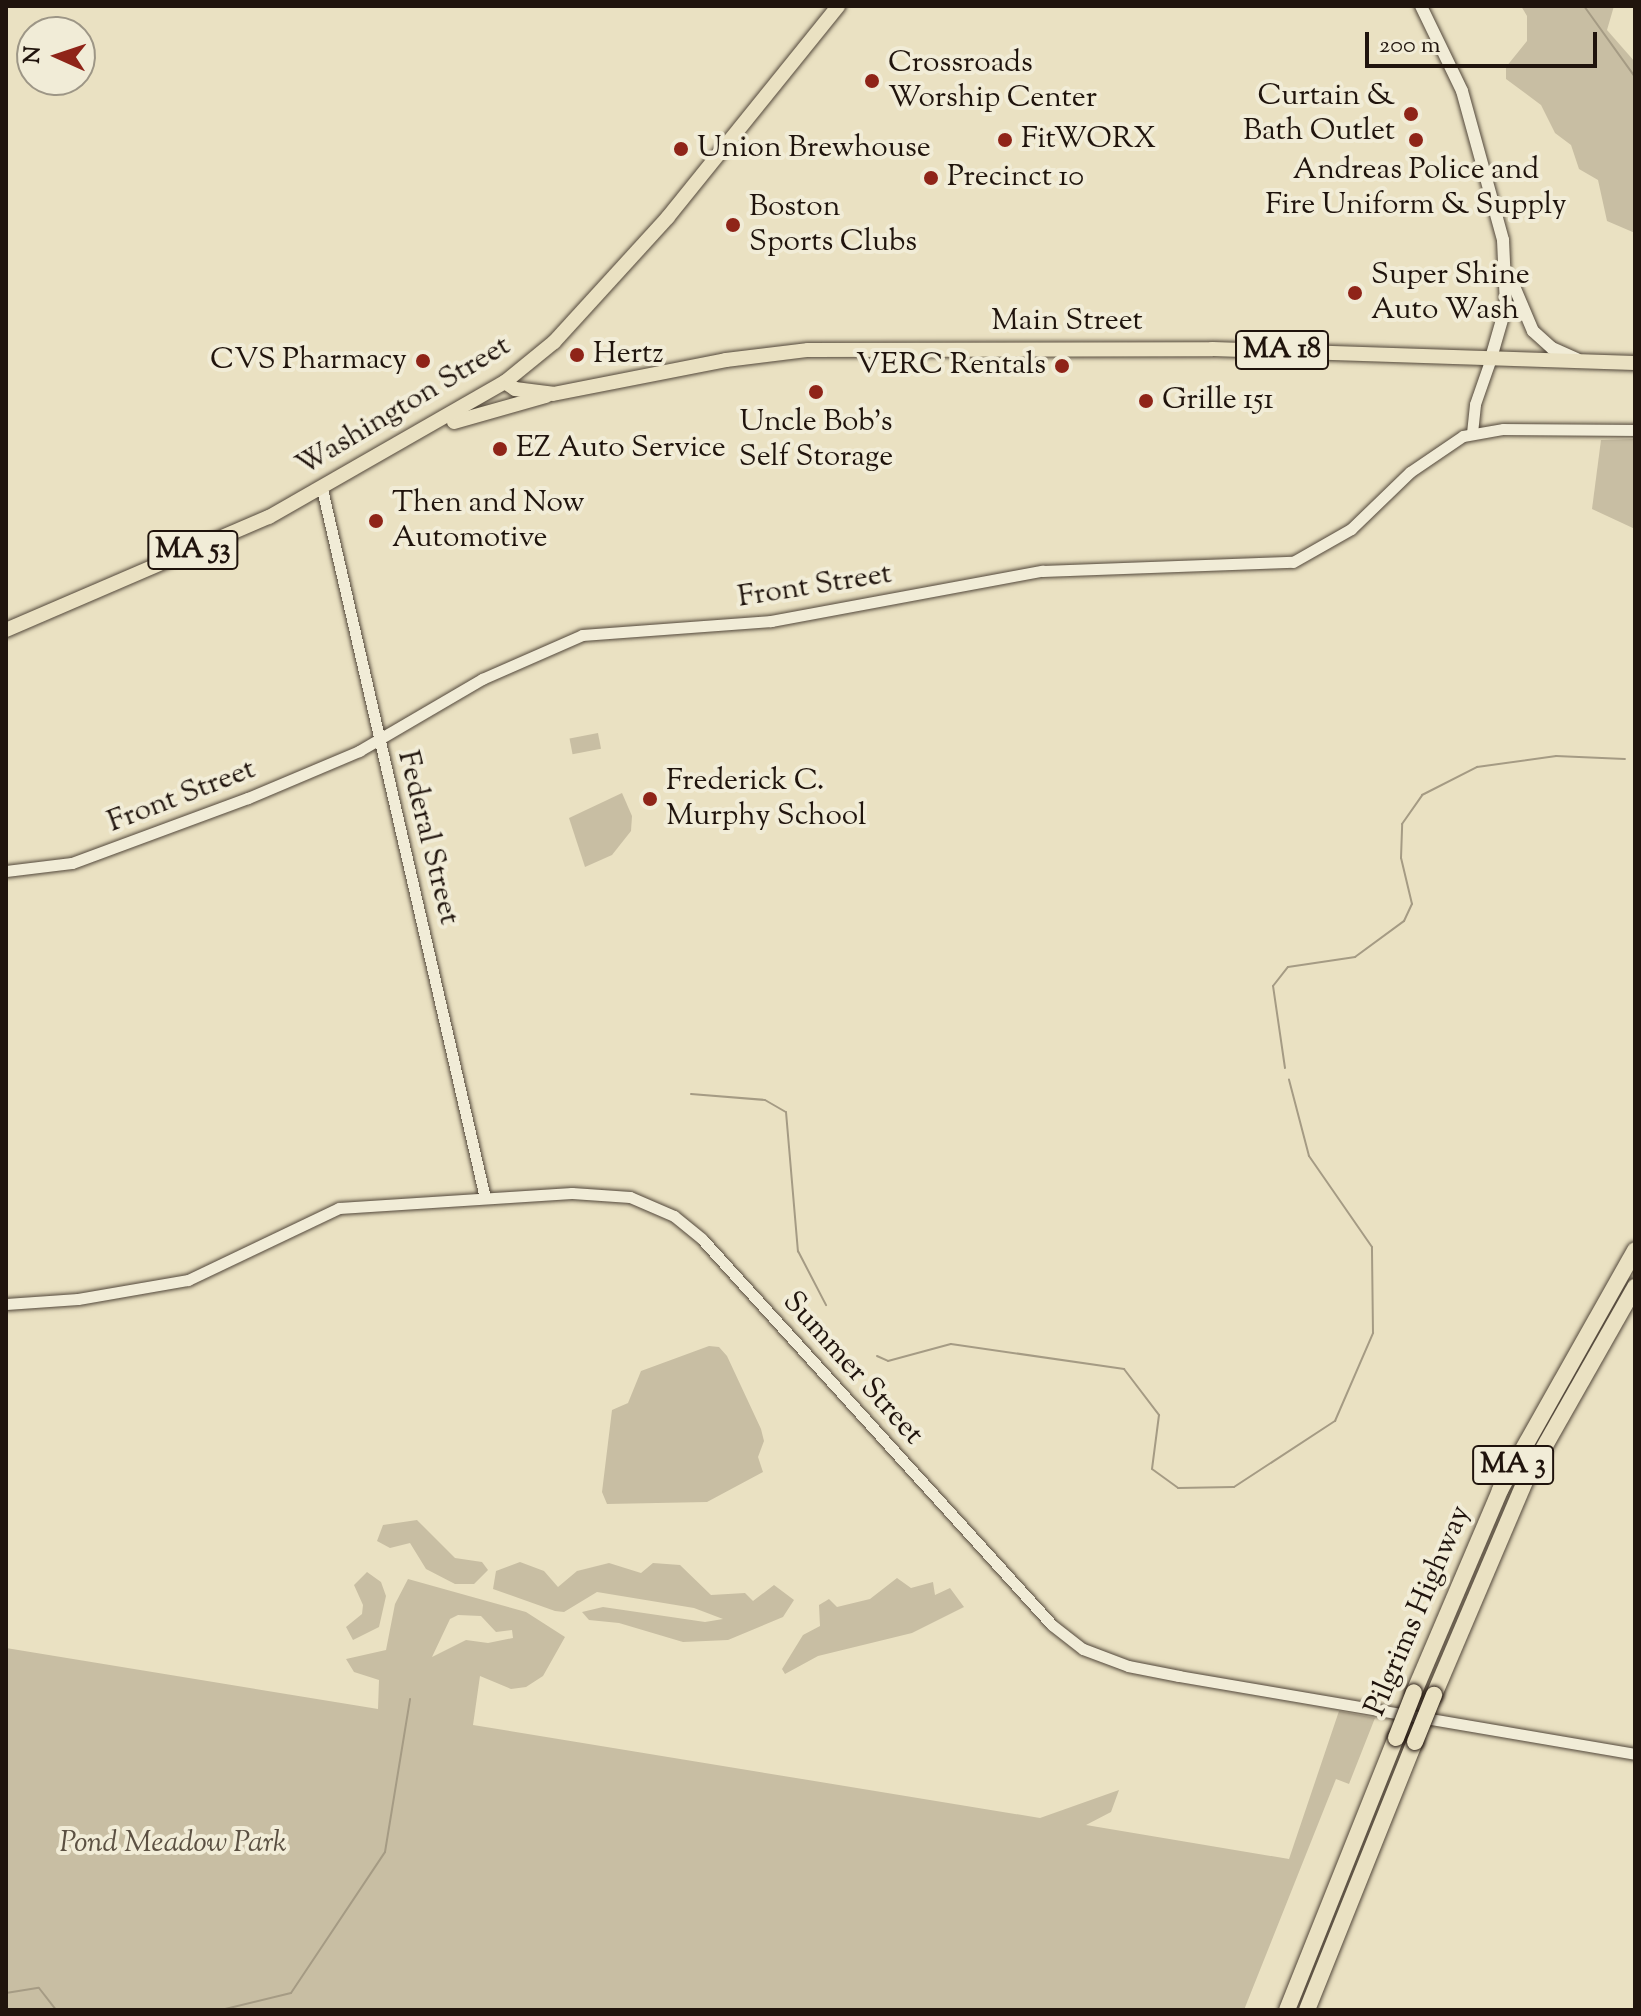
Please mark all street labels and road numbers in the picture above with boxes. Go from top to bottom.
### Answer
street label: Main Street [991,304,1143,340]
road number: MA 18 [1234,326,1330,374]
street label: Washington Street [290,329,518,485]
road number: MA 53 [147,526,239,574]
street label: Front Street [735,557,895,617]
street label: Federal Street [388,747,466,929]
street label: Front Street [103,752,261,842]
street label: Summer Street [774,1285,930,1453]
road number: MA 3 [1471,1441,1555,1489]
street label: Pilgrims Highway [1358,1500,1480,1722]

